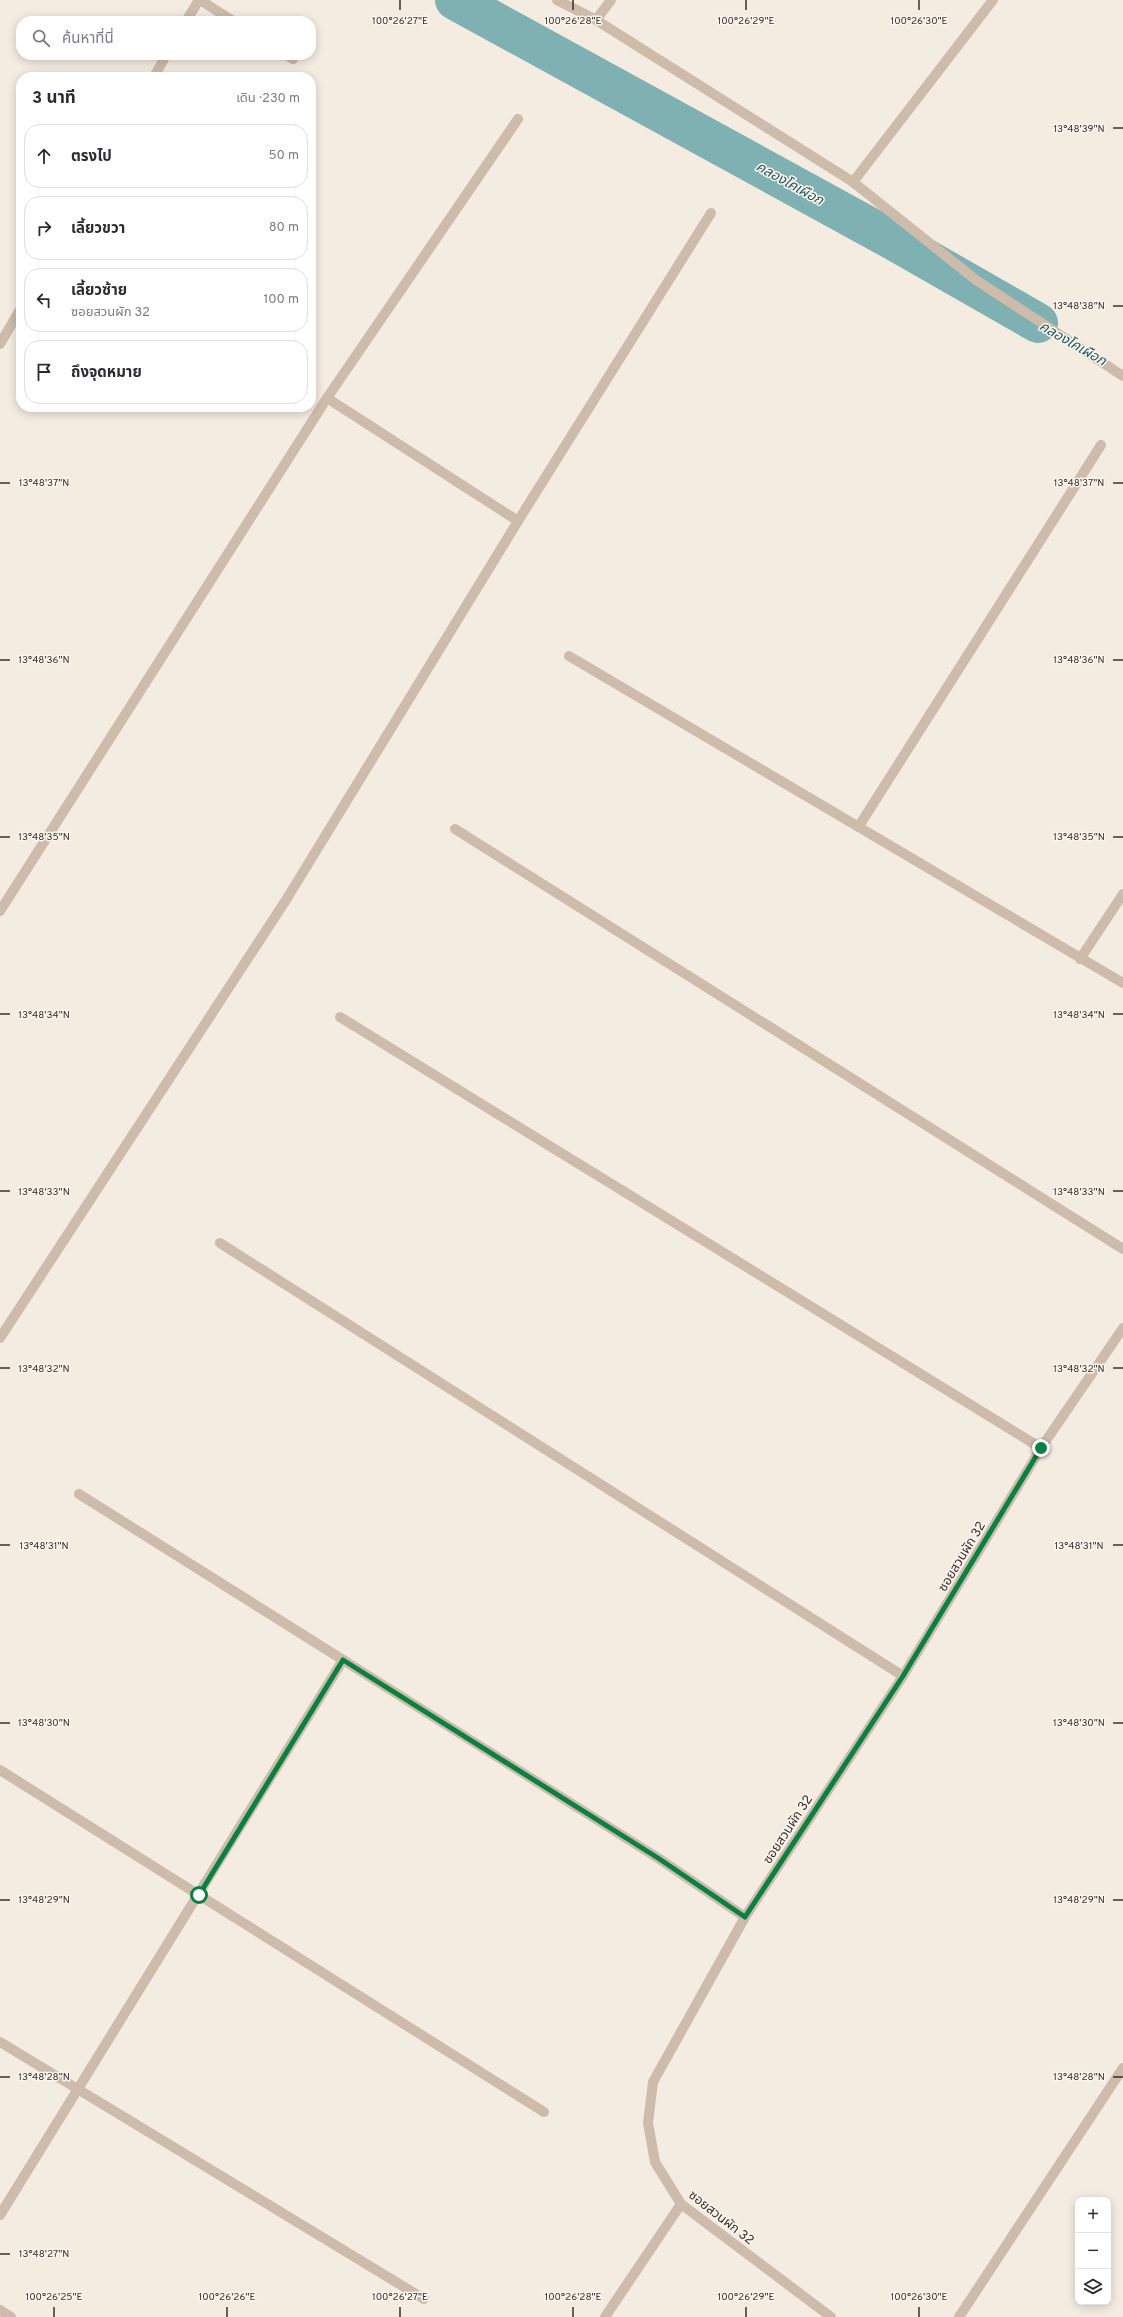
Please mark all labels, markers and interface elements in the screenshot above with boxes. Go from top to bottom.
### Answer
text: 100°26'27"E [372,15,428,28]
text: 100°26'28"E [544,15,602,28]
text: 100°26'29"E [718,15,774,28]
text: 100°26'30"E [890,15,948,28]
search box [16,16,316,60]
icon: search [30,27,52,49]
text: ค้นหาที่นี่ [62,30,114,49]
text: 3 นาที [32,88,76,110]
text: เดิน · 230 m [236,91,300,107]
text: 13°48'39"N [1053,123,1105,136]
icon: ahead [33,145,55,167]
text: ตรงไป [71,148,112,167]
text: 50 m [269,148,299,164]
water label: คลองโคเผือก [753,159,827,210]
icon: right [33,217,55,239]
text: เลี้ยวขวา [71,220,125,239]
text: 80 m [269,220,299,236]
text: เลี้ยวซ้าย [71,282,127,301]
icon: left [33,289,55,311]
text: 100 m [263,292,299,308]
text: 13°48'38"N [1053,300,1105,313]
text: ซอยสวนผัก 32 [71,305,150,321]
water label: คลองโคเผือก [1036,318,1109,371]
icon: arrive [33,361,55,383]
text: ถึงจุดหมาย [71,364,142,383]
text: 13°48'37"N [19,477,69,490]
text: 13°48'37"N [1054,477,1104,490]
text: 13°48'36"N [18,654,70,667]
text: 13°48'36"N [1053,654,1105,667]
text: 13°48'35"N [18,831,70,844]
text: 13°48'35"N [1053,831,1105,844]
text: 13°48'34"N [18,1009,70,1022]
text: 13°48'34"N [1053,1009,1105,1022]
text: 13°48'33"N [18,1186,70,1199]
text: 13°48'33"N [1053,1186,1105,1199]
text: 13°48'32"N [18,1363,70,1376]
text: 13°48'32"N [1053,1363,1105,1376]
route end [1032,1439,1050,1457]
street label: ซอยสวนผัก 32 [936,1519,990,1595]
text: 13°48'31"N [19,1540,69,1553]
text: 13°48'31"N [1054,1540,1104,1553]
text: 13°48'30"N [18,1717,70,1730]
text: 13°48'30"N [1053,1717,1105,1730]
street label: ซอยสวนผัก 32 [760,1793,817,1868]
route start [190,1886,208,1904]
text: 13°48'29"N [18,1894,70,1907]
text: 13°48'29"N [1053,1894,1105,1907]
text: 13°48'28"N [18,2071,70,2084]
text: 13°48'28"N [1053,2071,1105,2084]
street label: ซอยสวนผัก 32 [685,2188,757,2249]
map controls [1075,2197,1111,2305]
button: + [1075,2197,1111,2233]
button: − [1075,2233,1111,2269]
text: 13°48'27"N [19,2248,69,2261]
button: layers [1075,2269,1111,2305]
text: 100°26'25"E [25,2291,83,2304]
text: 100°26'26"E [199,2291,255,2304]
text: 100°26'27"E [372,2291,428,2304]
text: 100°26'28"E [544,2291,602,2304]
text: 100°26'29"E [718,2291,774,2304]
text: 100°26'30"E [890,2291,948,2304]

